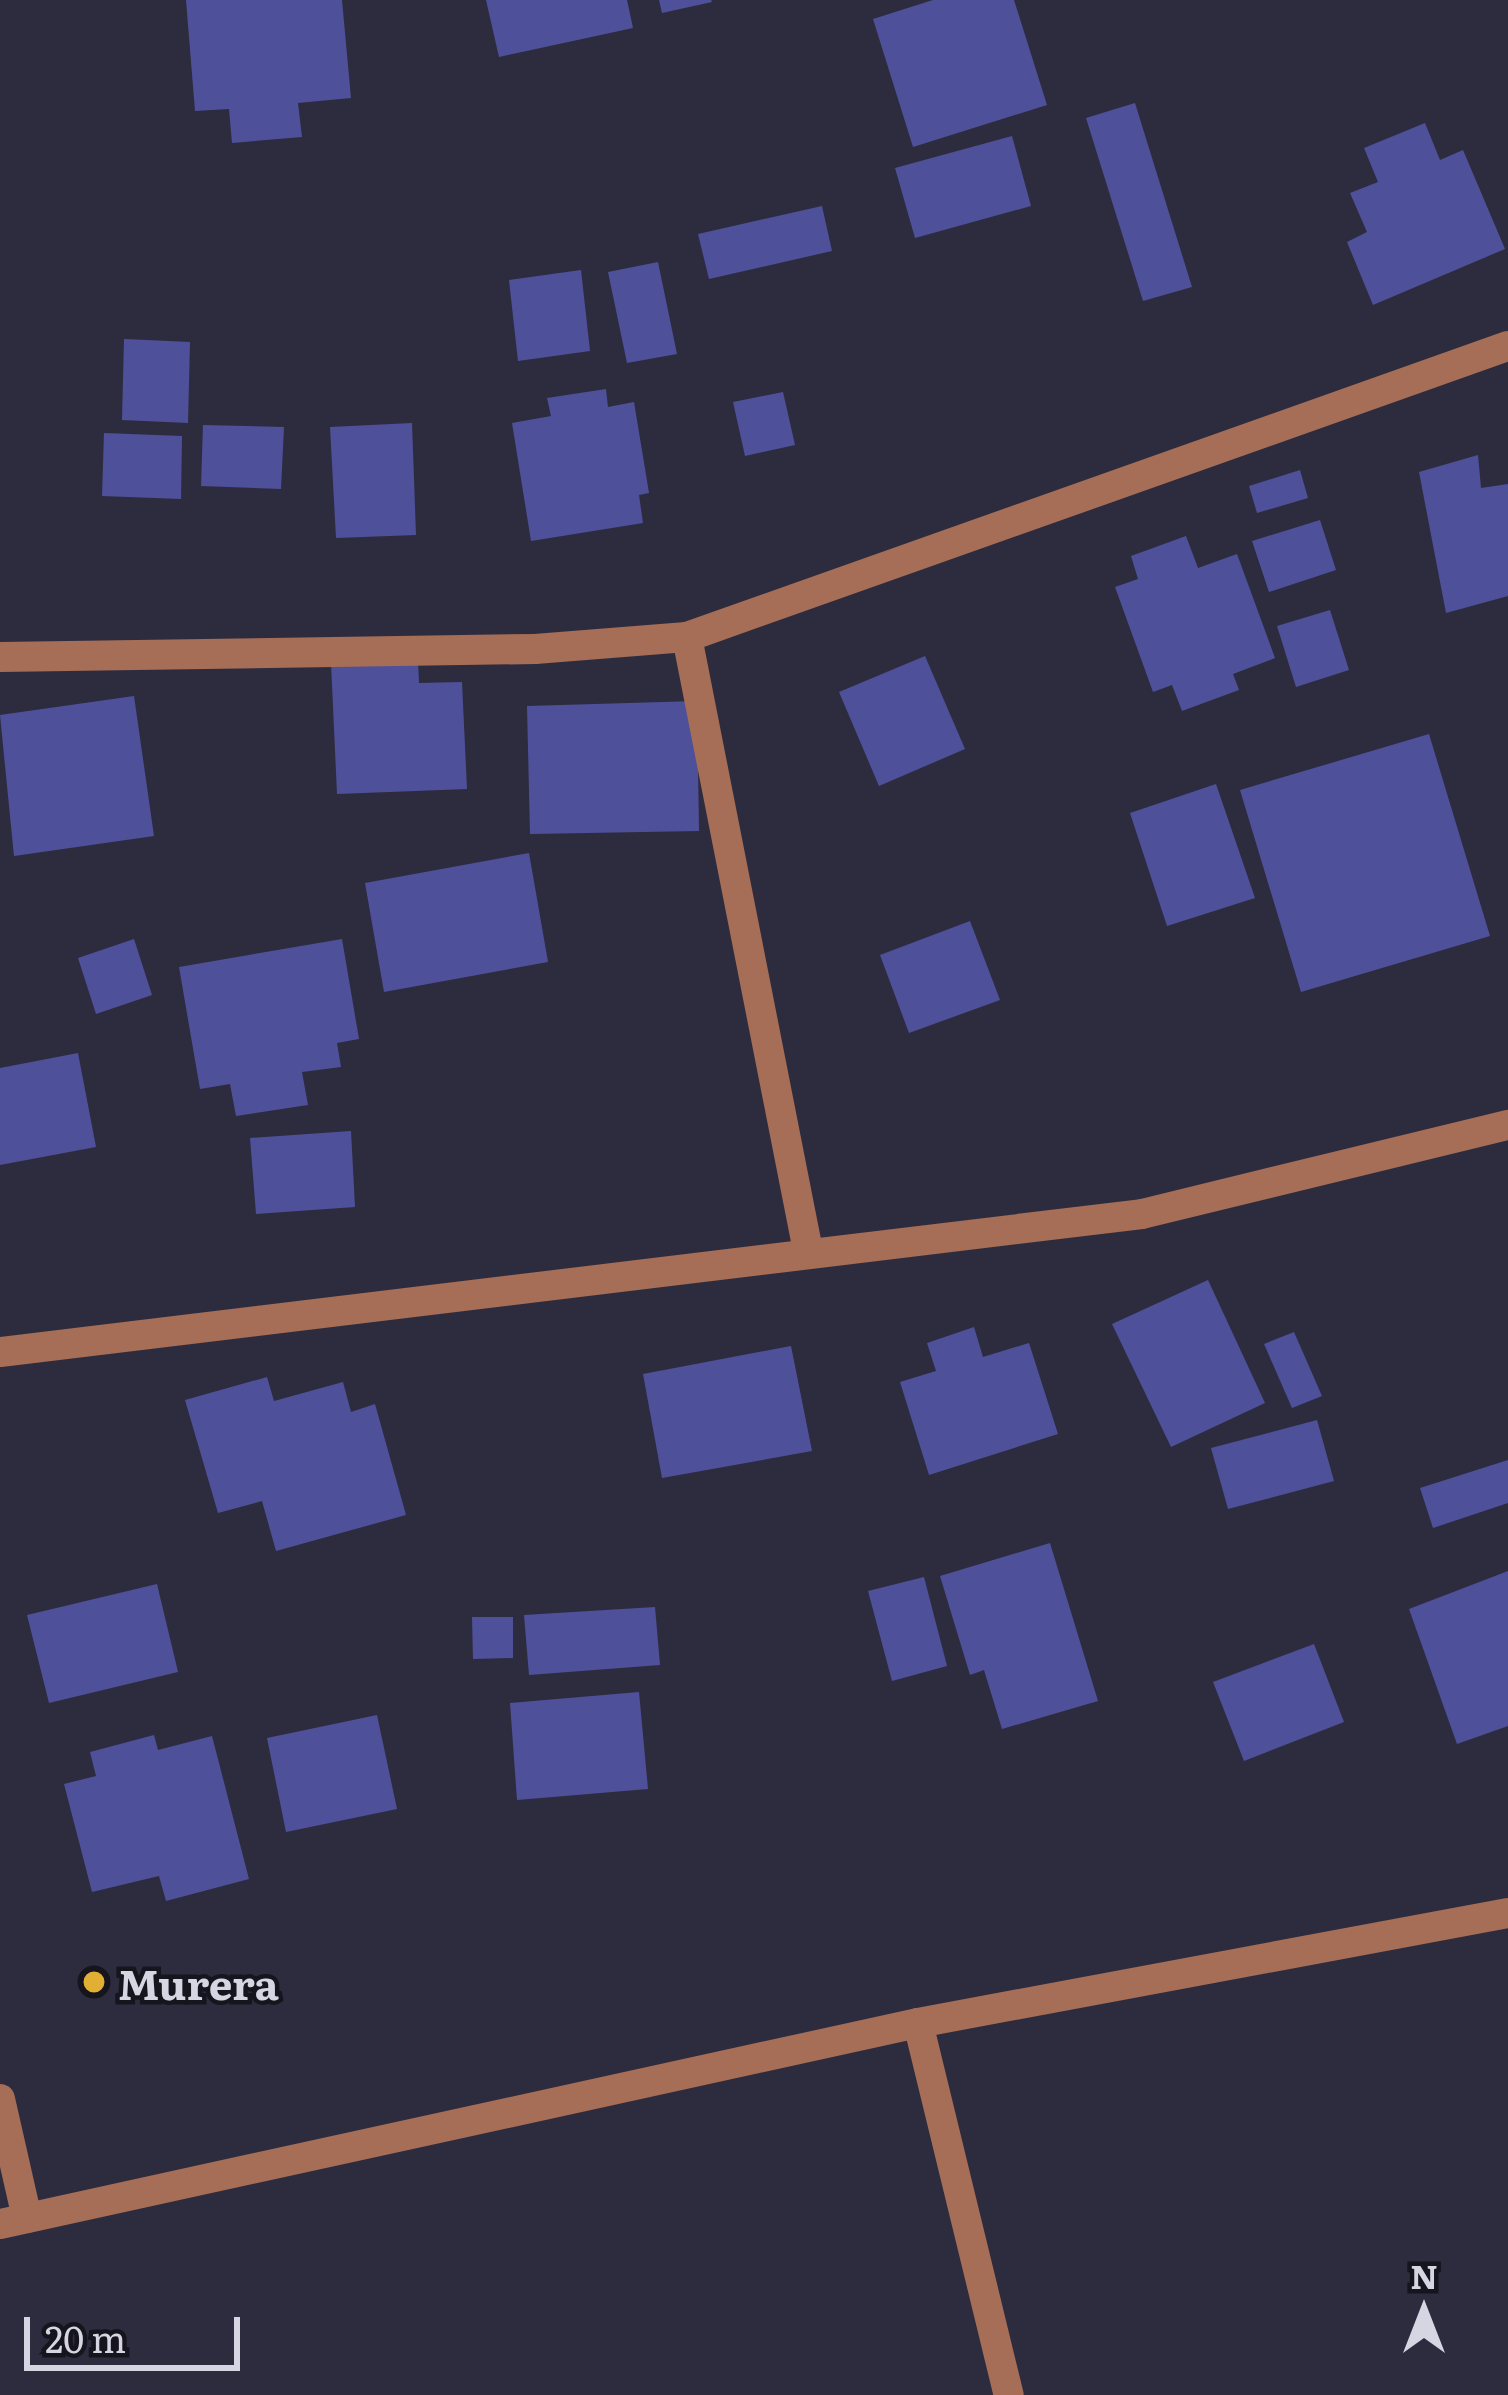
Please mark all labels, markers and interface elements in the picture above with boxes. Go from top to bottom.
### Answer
place label: Murera [118,1957,279,2007]
marker: Murera [81,1969,107,1995]
text: N [1410,2250,1438,2299]
north arrow [1364,2251,1484,2371]
scale bar [30,2293,246,2367]
text: 20 m [45,2311,126,2364]

